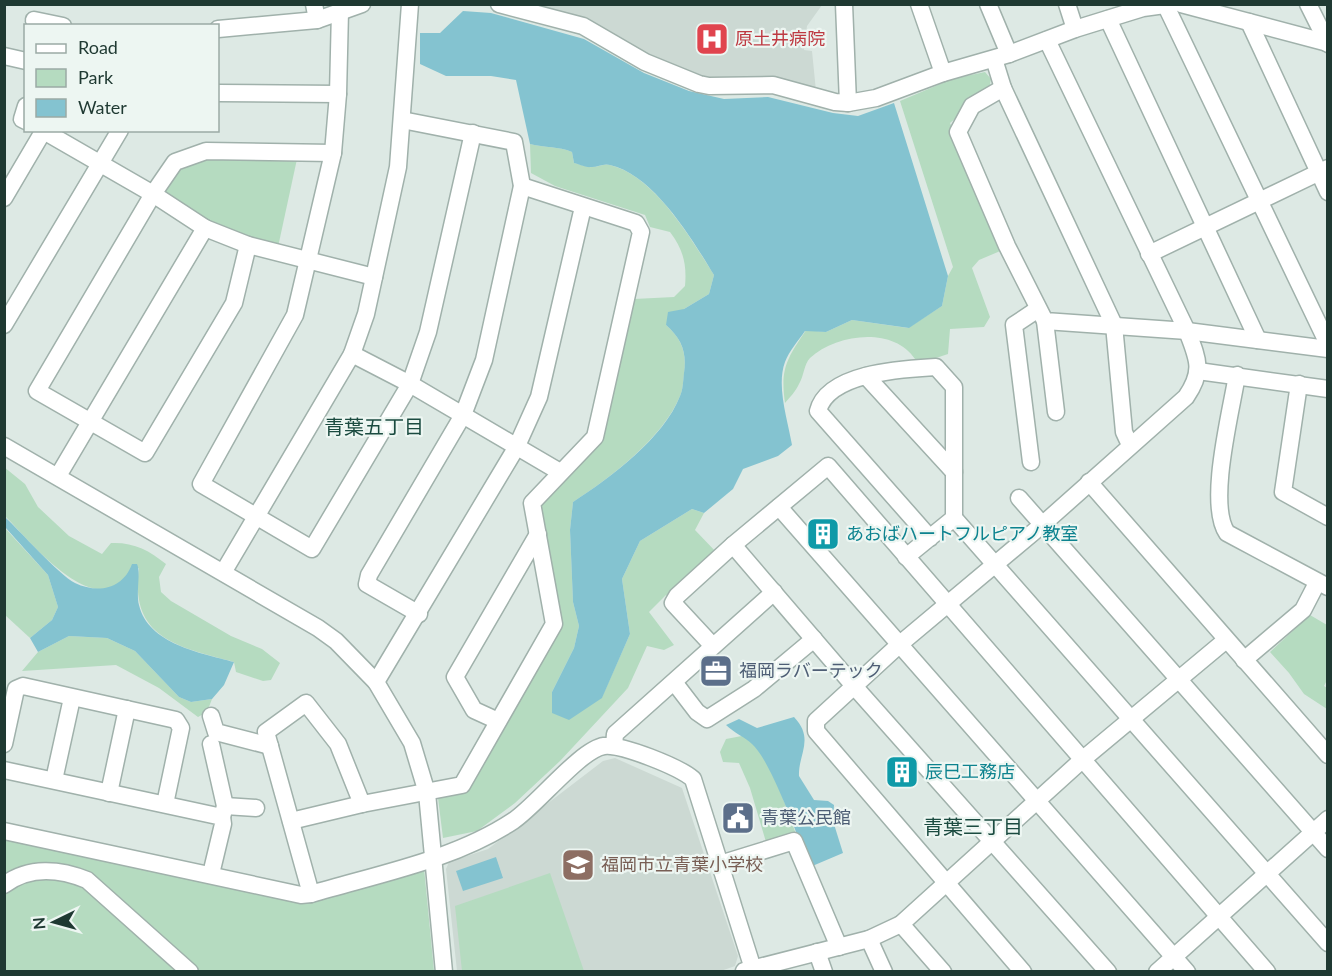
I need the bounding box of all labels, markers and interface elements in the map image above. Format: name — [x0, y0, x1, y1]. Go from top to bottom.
hospital icon: 原土井病院 — [694, 21, 730, 57]
legend — [24, 24, 219, 132]
place label: 原土井病院 — [735, 27, 825, 49]
text: Road — [78, 36, 118, 58]
text: Park — [78, 66, 114, 88]
text: Water — [78, 96, 127, 118]
district label: 青葉五丁目 — [324, 414, 424, 438]
building icon: あおばハートフルピアノ教室 — [805, 516, 841, 552]
place label: あおばハートフルピアノ教室 — [846, 522, 1078, 544]
office icon: 福岡ラバーテック — [698, 653, 734, 689]
place label: 福岡ラバーテック — [739, 659, 883, 681]
building icon: 辰巳工務店 — [884, 754, 920, 790]
place label: 辰巳工務店 — [925, 760, 1015, 782]
public building icon: 青葉公民館 — [720, 800, 756, 836]
place label: 青葉公民館 — [761, 806, 851, 828]
district label: 青葉三丁目 — [923, 814, 1023, 838]
school or university icon: 福岡市立青葉小学校 — [560, 847, 596, 883]
place label: 福岡市立青葉小学校 — [601, 853, 763, 875]
north arrow — [24, 892, 84, 952]
text: N — [29, 916, 49, 930]

